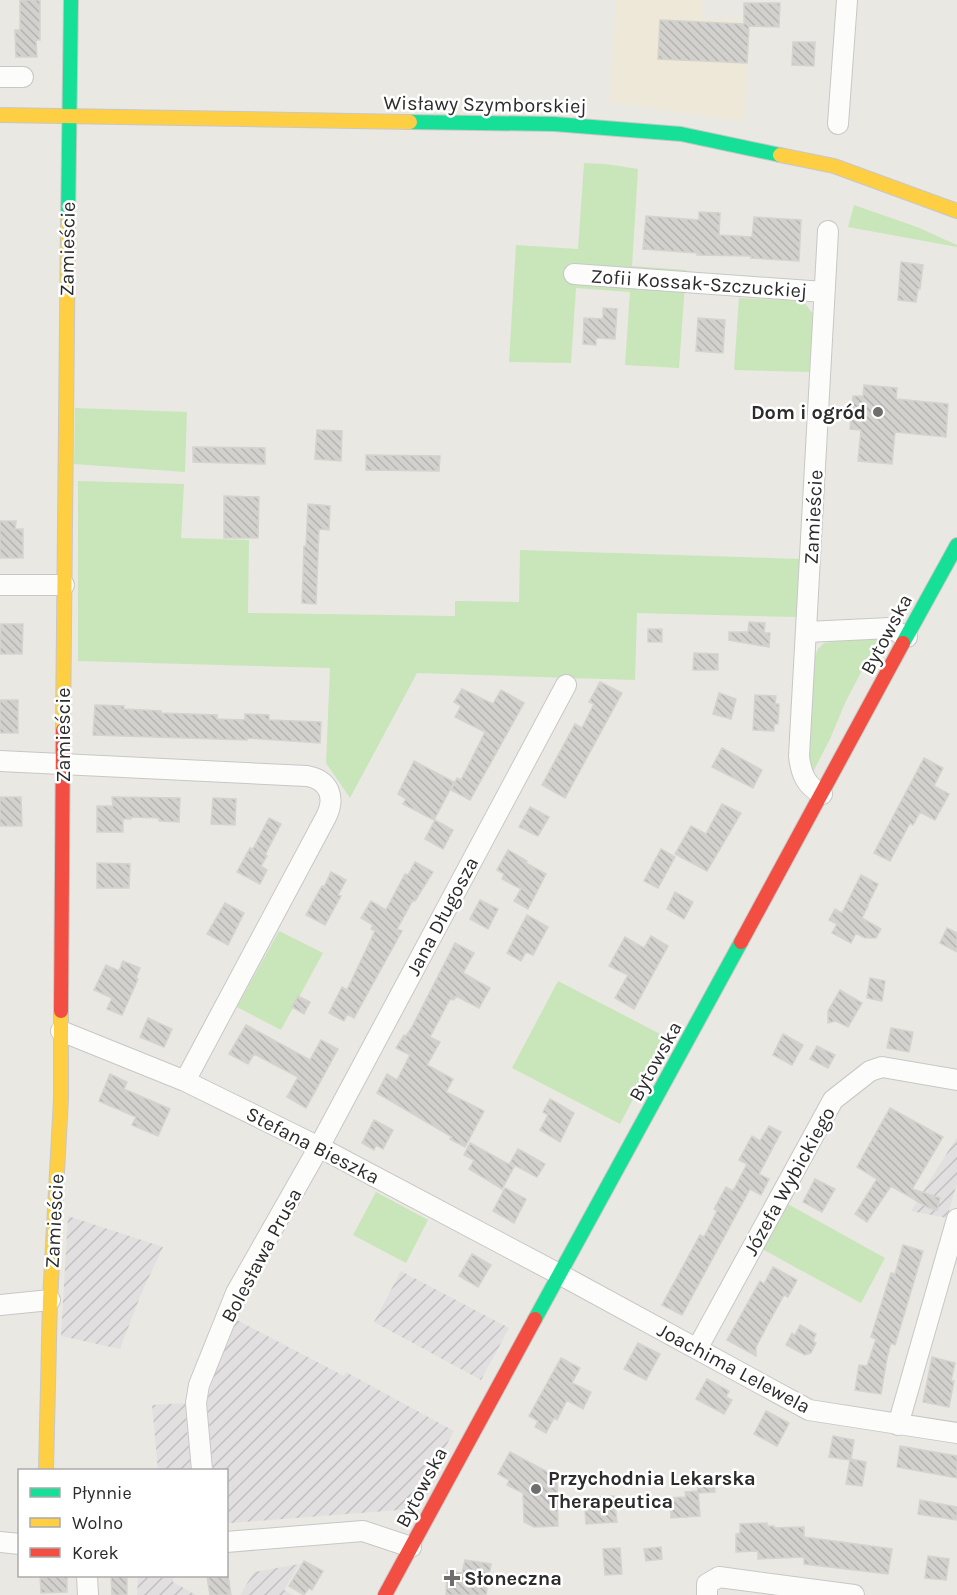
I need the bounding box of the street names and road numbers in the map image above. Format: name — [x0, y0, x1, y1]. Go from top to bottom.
street label: Wisławy Szymborskiej — [383, 91, 587, 118]
street label: Zamieście — [55, 201, 80, 297]
street label: Zofii Kossak-Szczuckiej — [590, 264, 808, 303]
street label: Zamieście — [800, 469, 827, 565]
street label: Bytowska — [856, 590, 917, 678]
street label: Zamieście — [52, 688, 75, 782]
street label: Jana Długosza — [402, 853, 483, 979]
street label: Bytowska — [624, 1017, 687, 1105]
street label: Stefana Bieszka — [242, 1102, 383, 1189]
street label: Józefa Wybickiego — [739, 1103, 840, 1260]
street label: Zamieście — [41, 1173, 68, 1269]
street label: Bolesława Prusa — [216, 1184, 306, 1326]
street label: Joachima Lelewela — [653, 1318, 814, 1418]
street label: Bytowska — [391, 1443, 452, 1531]

